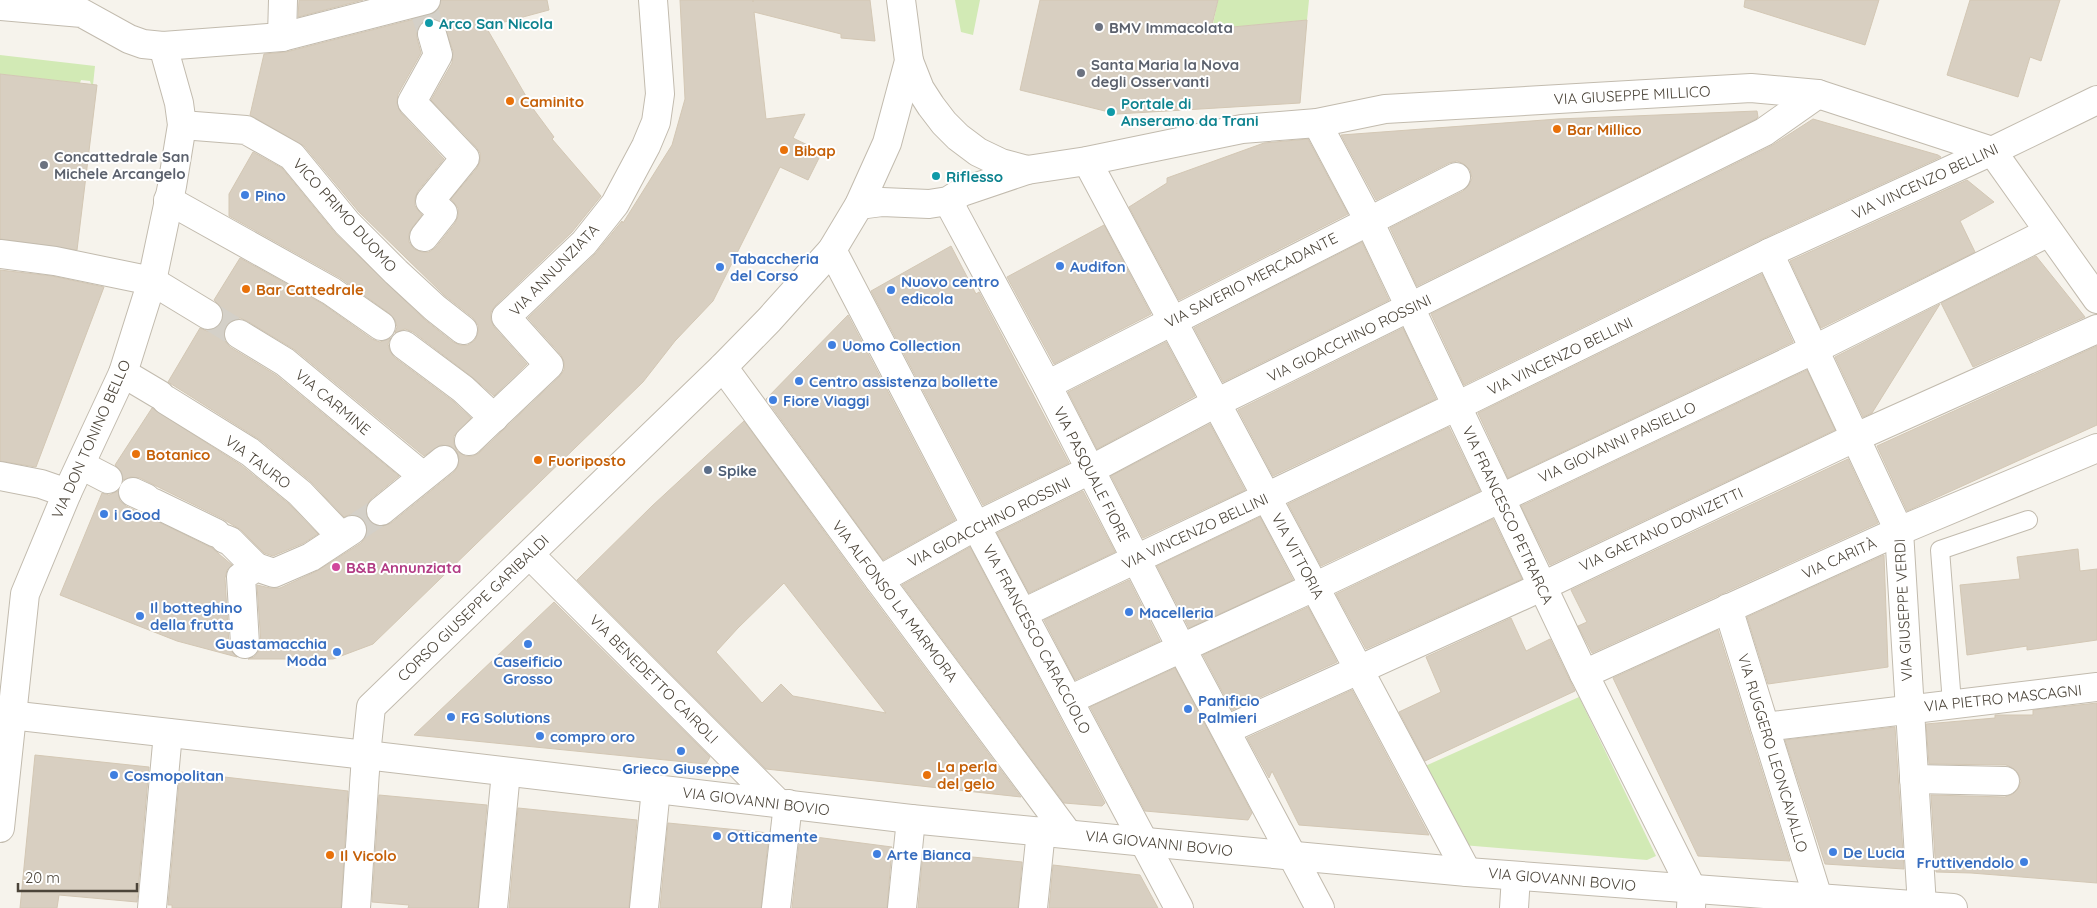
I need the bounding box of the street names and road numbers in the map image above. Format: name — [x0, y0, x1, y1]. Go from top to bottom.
street label: VIA GIUSEPPE MILLICO — [1553, 81, 1711, 109]
street label: VIA VINCENZO BELLINI — [1849, 139, 2001, 223]
street label: VICO PRIMO DUOMO — [289, 154, 401, 276]
street label: VIA ANNUNZIATA — [505, 220, 603, 320]
street label: VIA SAVERIO MERCADANTE — [1161, 228, 1341, 332]
street label: VIA GIOACCHINO ROSSINI — [1264, 290, 1434, 386]
street label: VIA VINCENZO BELLINI — [1484, 313, 1636, 399]
street label: VIA DON TONINO BELLO — [47, 357, 135, 521]
street label: VIA CARMINE — [291, 365, 375, 439]
street label: VIA GIOVANNI PAISIELLO — [1535, 397, 1699, 487]
street label: VIA PASQUALE FIORE — [1050, 403, 1134, 545]
street label: VIA FRANCESCO PETRARCA — [1458, 423, 1558, 607]
street label: VIA TAURO — [221, 431, 295, 493]
street label: VIA GIOACCHINO ROSSINI — [904, 473, 1074, 571]
street label: VIA GAETANO DONIZETTI — [1576, 483, 1746, 575]
street label: VIA VINCENZO BELLINI — [1119, 489, 1271, 573]
street label: VIA VITTORIA — [1267, 510, 1329, 602]
street label: VIA ALFONSO LA MARMORA — [828, 516, 962, 686]
street label: CORSO GIUSEPPE GARIBALDI — [393, 531, 553, 685]
street label: VIA CARITÀ — [1799, 533, 1879, 583]
street label: VIA GIUSEPPE VERDI — [1890, 538, 1916, 682]
street label: VIA FRANCESCO CARACCIOLO — [979, 541, 1095, 737]
street label: VIA BENEDETTO CAIROLI — [585, 610, 723, 748]
street label: VIA RUGGERO LEONCAVALLO — [1734, 651, 1812, 855]
street label: VIA PIETRO MASCAGNI — [1923, 680, 2083, 716]
street label: VIA GIOVANNI BOVIO — [681, 783, 831, 819]
street label: VIA GIOVANNI BOVIO — [1084, 826, 1234, 860]
street label: VIA GIOVANNI BOVIO — [1487, 863, 1637, 895]

